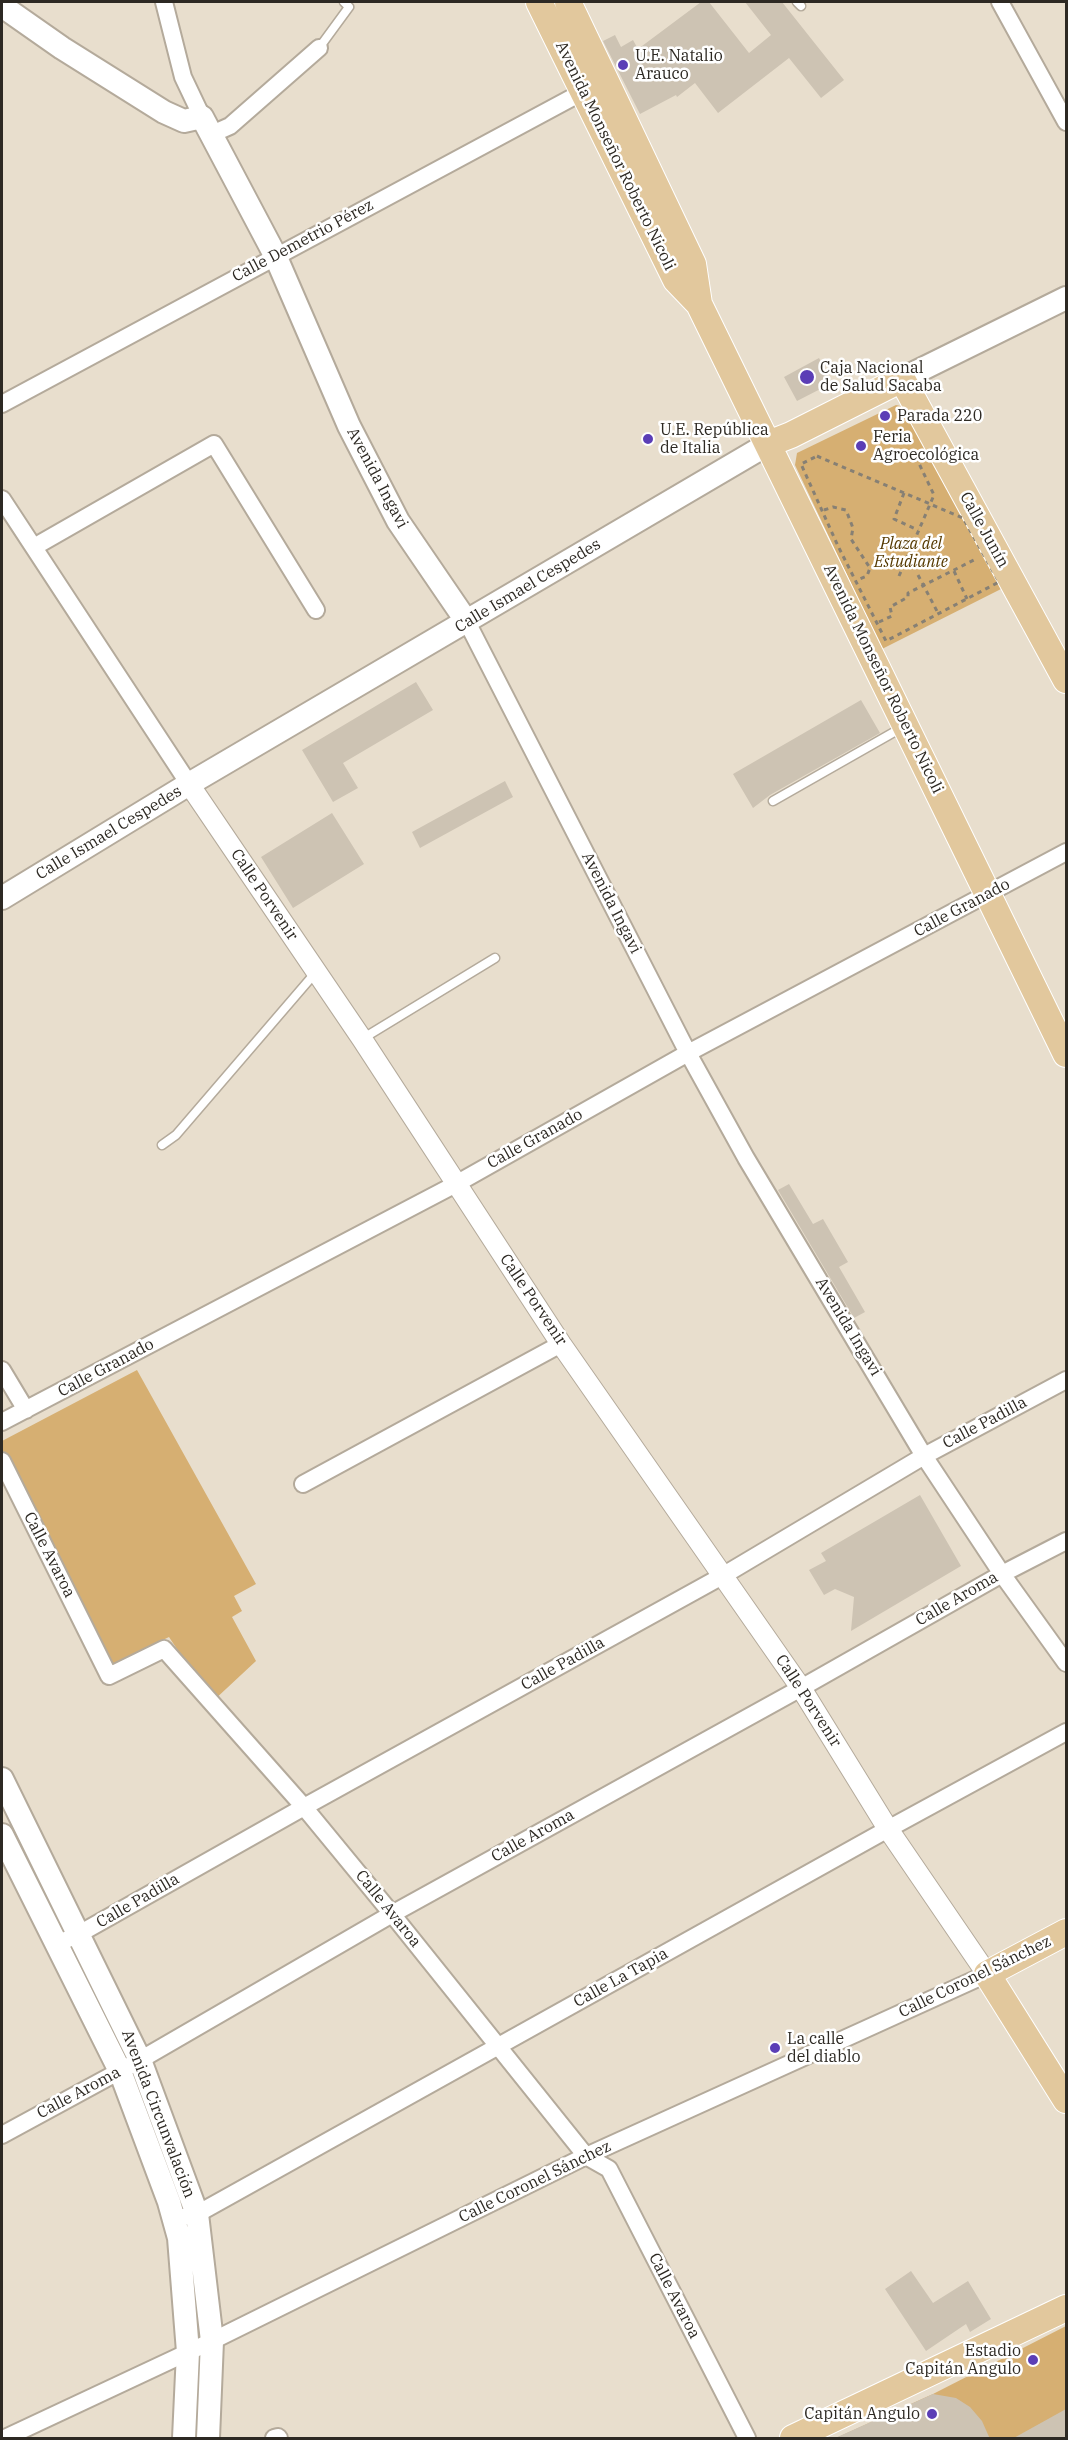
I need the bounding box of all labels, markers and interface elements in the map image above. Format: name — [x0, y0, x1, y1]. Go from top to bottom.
street label: Avenida Monseñor Roberto Nicoli — [551, 38, 679, 274]
place label: U.E. Natalio Arauco — [635, 46, 723, 84]
marker: U.E. Natalio Arauco — [616, 58, 630, 72]
street label: Calle Demetrio Pérez — [229, 196, 377, 286]
place label: Caja Nacional de Salud Sacaba — [820, 358, 942, 396]
marker: Caja Nacional de Salud Sacaba — [798, 368, 816, 386]
place label: Parada 220 — [897, 406, 982, 426]
marker: Parada 220 — [878, 409, 892, 423]
place label: U.E. República de Italia — [660, 420, 769, 458]
street label: Avenida Ingavi — [342, 424, 412, 532]
place label: Feria Agroecológica — [873, 427, 979, 465]
marker: U.E. República de Italia — [641, 432, 655, 446]
marker: Feria Agroecológica — [854, 439, 868, 453]
street label: Calle Junín — [955, 489, 1013, 571]
park label: Plaza del Estudiante — [874, 534, 948, 572]
street label: Calle Ismael Cespedes — [452, 535, 604, 637]
street label: Avenida Monseñor Roberto Nicoli — [819, 561, 947, 797]
street label: Calle Ismael Cespedes — [33, 782, 185, 884]
street label: Calle Porvenir — [226, 846, 302, 944]
street label: Avenida Ingavi — [577, 849, 645, 957]
street label: Calle Granado — [911, 875, 1013, 941]
street label: Calle Granado — [484, 1105, 586, 1173]
street label: Calle Porvenir — [495, 1251, 571, 1349]
street label: Avenida Ingavi — [811, 1274, 885, 1380]
street label: Calle Granado — [55, 1335, 157, 1401]
street label: Calle Padilla — [940, 1393, 1030, 1453]
street label: Calle Avaroa — [19, 1509, 79, 1601]
street label: Calle Aroma — [912, 1568, 1002, 1630]
street label: Calle Padilla — [518, 1633, 608, 1695]
street label: Calle Porvenir — [771, 1651, 845, 1751]
street label: Calle Aroma — [488, 1805, 578, 1867]
street label: Calle Avaroa — [351, 1867, 425, 1951]
street label: Calle Padilla — [93, 1870, 183, 1932]
street label: Calle Coronel Sánchez — [896, 1932, 1054, 2022]
street label: Calle La Tapia — [570, 1944, 672, 2012]
street label: Avenida Circunvalación — [117, 2027, 199, 2201]
place label: La calle del diablo — [787, 2029, 861, 2067]
marker: La calle del diablo — [768, 2041, 782, 2055]
street label: Calle Aroma — [34, 2063, 124, 2123]
street label: Calle Coronel Sánchez — [456, 2137, 614, 2227]
street label: Calle Avaroa — [644, 2250, 704, 2342]
place label: Estadio Capitán Angulo — [905, 2341, 1021, 2379]
marker: Estadio Capitán Angulo — [1026, 2353, 1040, 2367]
place label: Capitán Angulo — [804, 2404, 920, 2424]
marker: Capitán Angulo — [925, 2407, 939, 2421]

